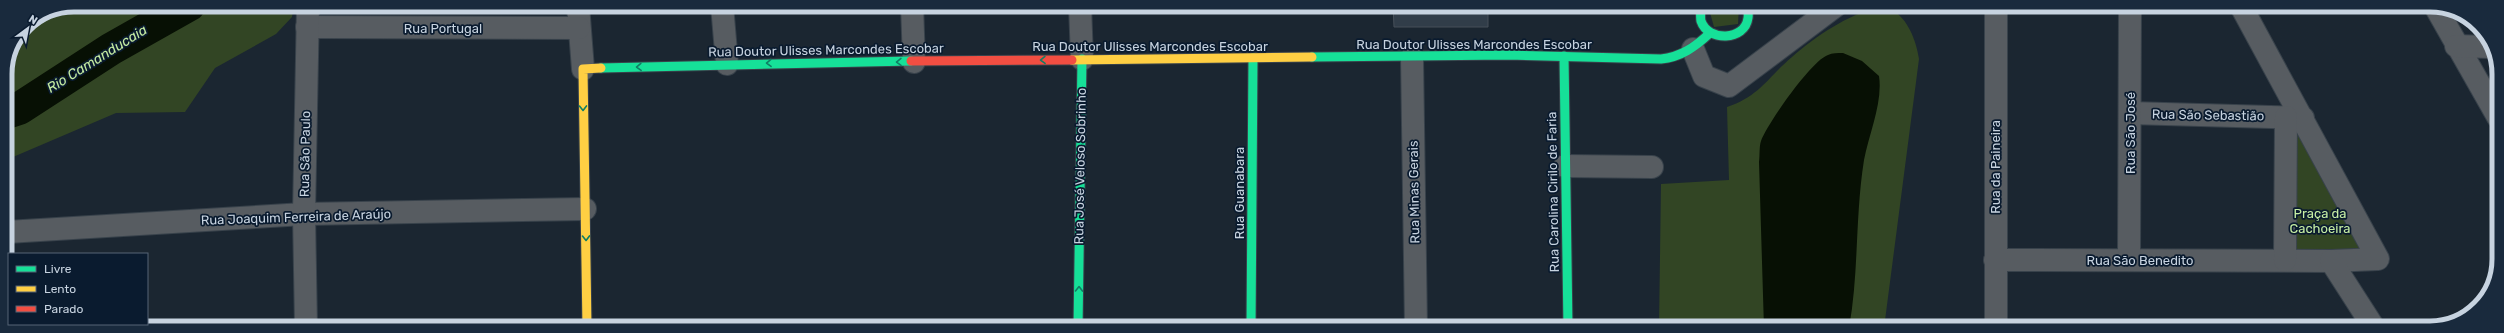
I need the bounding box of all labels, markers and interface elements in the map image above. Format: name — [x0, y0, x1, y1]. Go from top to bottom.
north arrow — [8, 8, 48, 48]
text: N — [26, 12, 40, 28]
water label: Rio Camanducaia — [44, 21, 150, 97]
street label: Rua Portugal — [404, 21, 482, 37]
street label: Rua Doutor Ulisses Marcondes Escobar — [1356, 37, 1592, 52]
street label: Rua Doutor Ulisses Marcondes Escobar — [1032, 39, 1268, 54]
street label: Rua Doutor Ulisses Marcondes Escobar — [708, 40, 944, 60]
one-way arrow — [1040, 56, 1046, 64]
one-way arrow — [896, 58, 902, 66]
one-way arrow — [766, 59, 772, 68]
one-way arrow — [636, 63, 642, 71]
street label: Rua José Veloso Sobrinho — [1071, 87, 1089, 245]
street label: Rua São José — [2123, 92, 2138, 174]
one-way arrow — [579, 105, 587, 111]
street label: Rua São Sebastião — [2152, 107, 2264, 123]
street label: Rua São Paulo — [297, 111, 313, 197]
street label: Rua Carolina Cirilo de Faria — [1544, 111, 1562, 273]
street label: Rua da Paineira — [1988, 120, 2003, 214]
street label: Rua Minas Gerais — [1406, 140, 1422, 244]
street label: Rua Guanabara — [1232, 147, 1247, 239]
street label: Rua Joaquim Ferreira de Araújo — [201, 206, 391, 228]
park label: Praça da Cachoeira — [2290, 206, 2350, 236]
one-way arrow — [582, 235, 590, 241]
legend — [8, 253, 148, 325]
street label: Rua São Benedito — [2086, 253, 2194, 268]
text: Livre — [44, 262, 72, 276]
text: Lento — [44, 282, 76, 296]
one-way arrow — [1075, 286, 1083, 292]
text: Parado — [44, 302, 83, 316]

